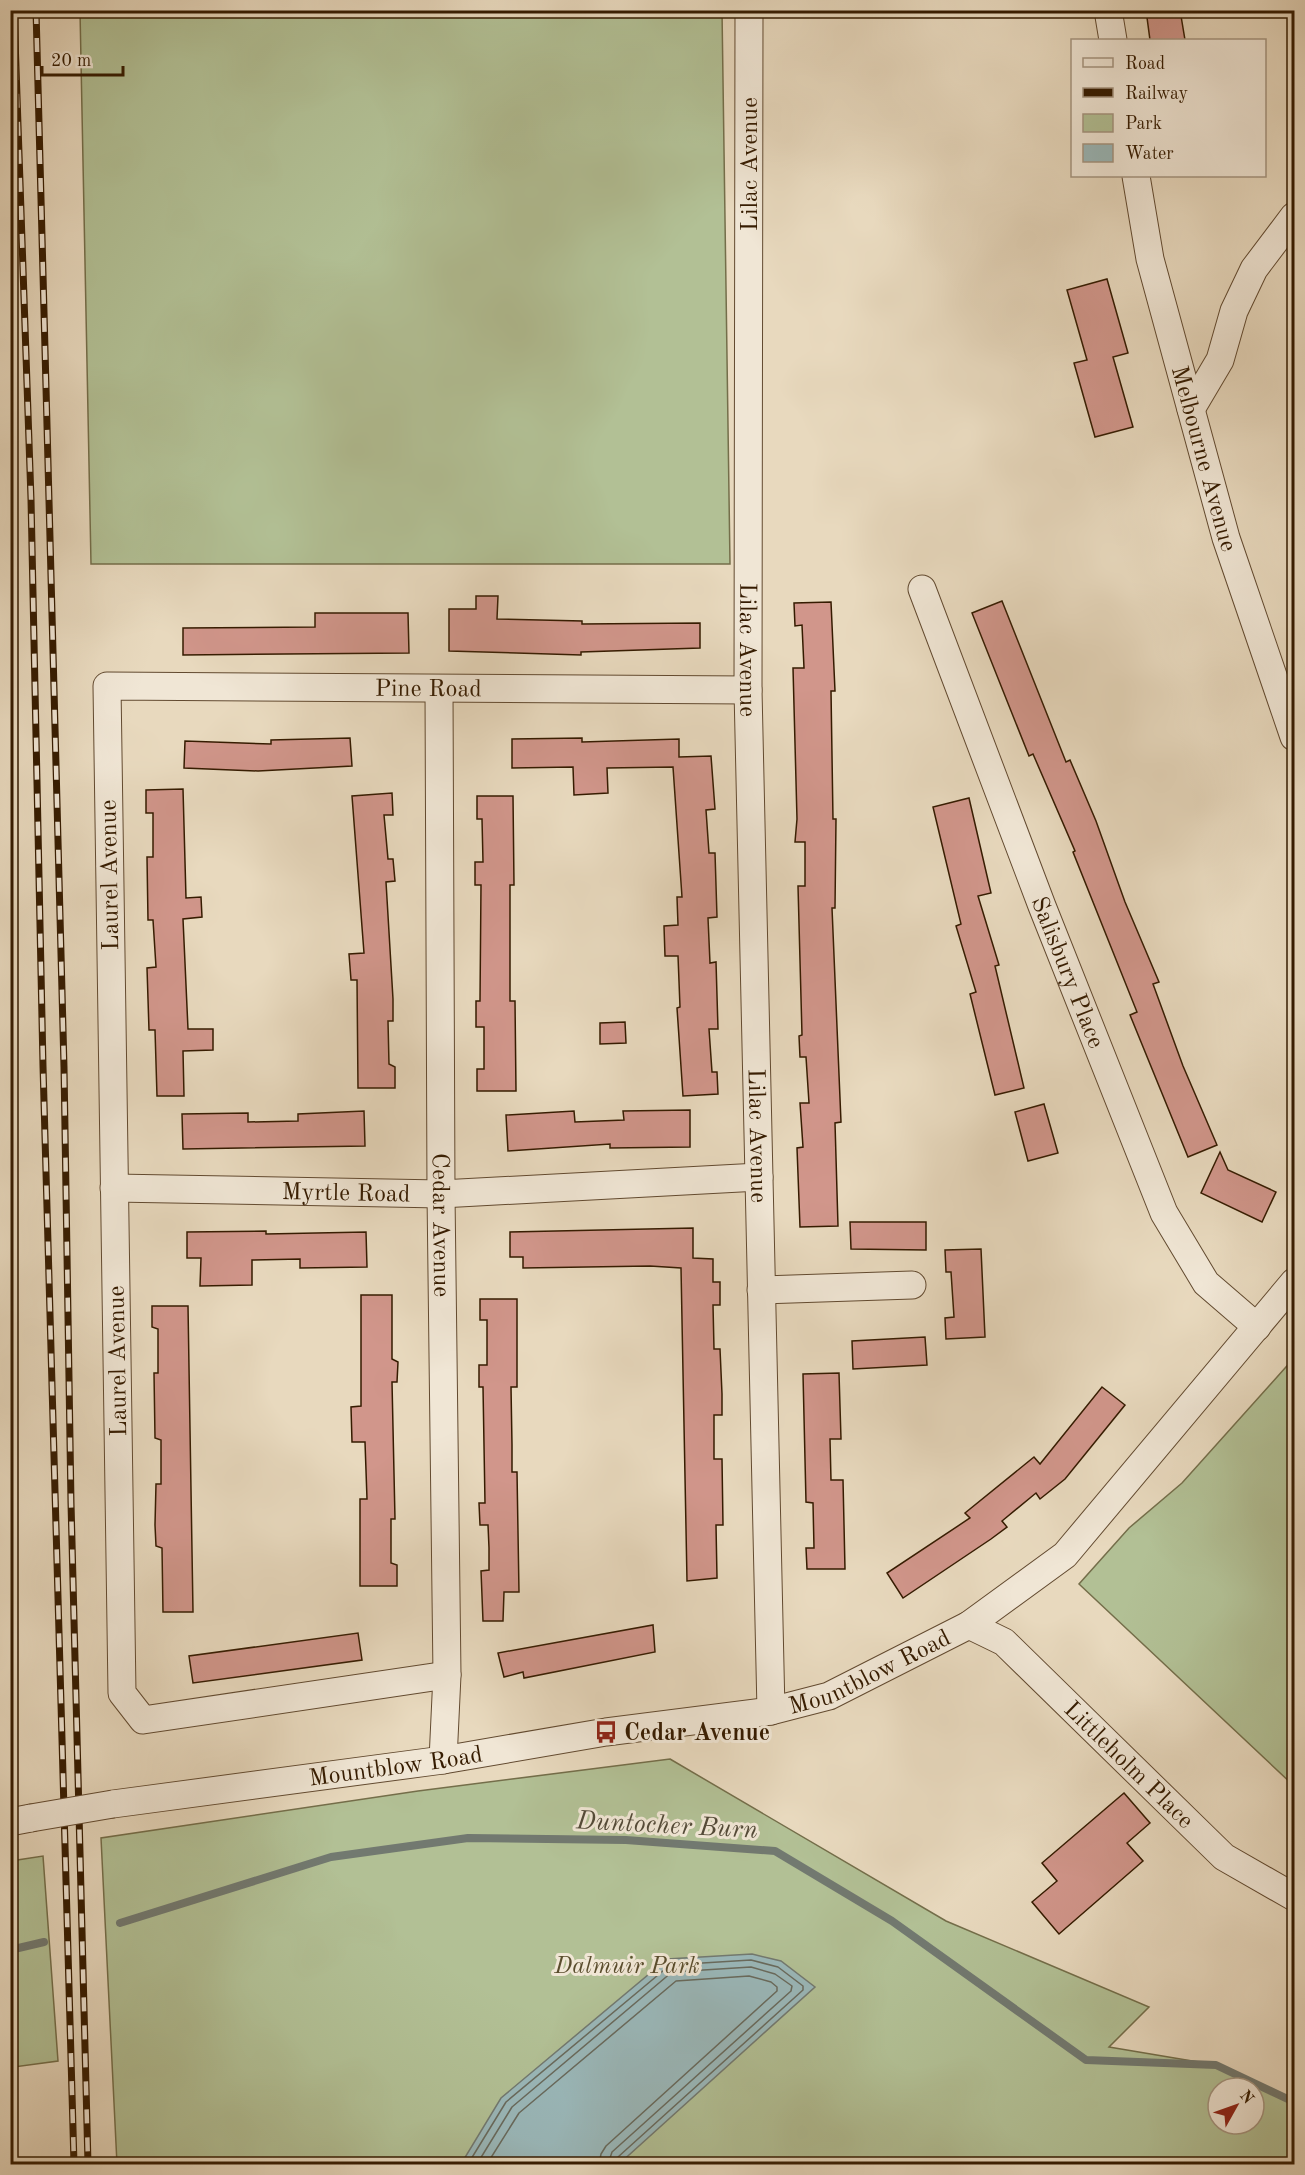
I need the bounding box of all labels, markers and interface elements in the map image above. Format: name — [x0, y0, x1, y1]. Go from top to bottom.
scale bar — [42, 39, 123, 77]
legend — [1071, 39, 1266, 177]
text: 20 m — [51, 52, 91, 70]
text: Road — [1125, 55, 1165, 73]
text: Railway — [1125, 85, 1188, 103]
street label: Lilac Avenue — [739, 97, 763, 231]
text: Park — [1125, 115, 1162, 133]
text: Water — [1125, 145, 1174, 163]
street label: Melbourne Avenue — [1166, 364, 1240, 555]
street label: Lilac Avenue — [734, 583, 759, 718]
street label: Pine Road — [375, 678, 482, 702]
street label: Laurel Avenue — [98, 799, 124, 951]
street label: Salisbury Place — [1026, 894, 1107, 1052]
street label: Lilac Avenue — [743, 1068, 770, 1203]
street label: Cedar Avenue — [427, 1153, 452, 1297]
street label: Myrtle Road — [281, 1181, 411, 1207]
street label: Laurel Avenue — [106, 1285, 132, 1437]
street label: Mountblow Road — [787, 1626, 955, 1720]
street label: Littleholm Place — [1059, 1698, 1197, 1834]
bus stop icon: Cedar Avenue — [593, 1719, 619, 1745]
place label: Cedar Avenue — [624, 1722, 770, 1746]
street label: Mountblow Road — [307, 1743, 485, 1792]
water label: Duntocher Burn — [574, 1808, 759, 1844]
park label: Dalmuir Park — [553, 1955, 700, 1979]
north arrow — [1206, 2076, 1266, 2136]
text: N — [1236, 2088, 1257, 2108]

